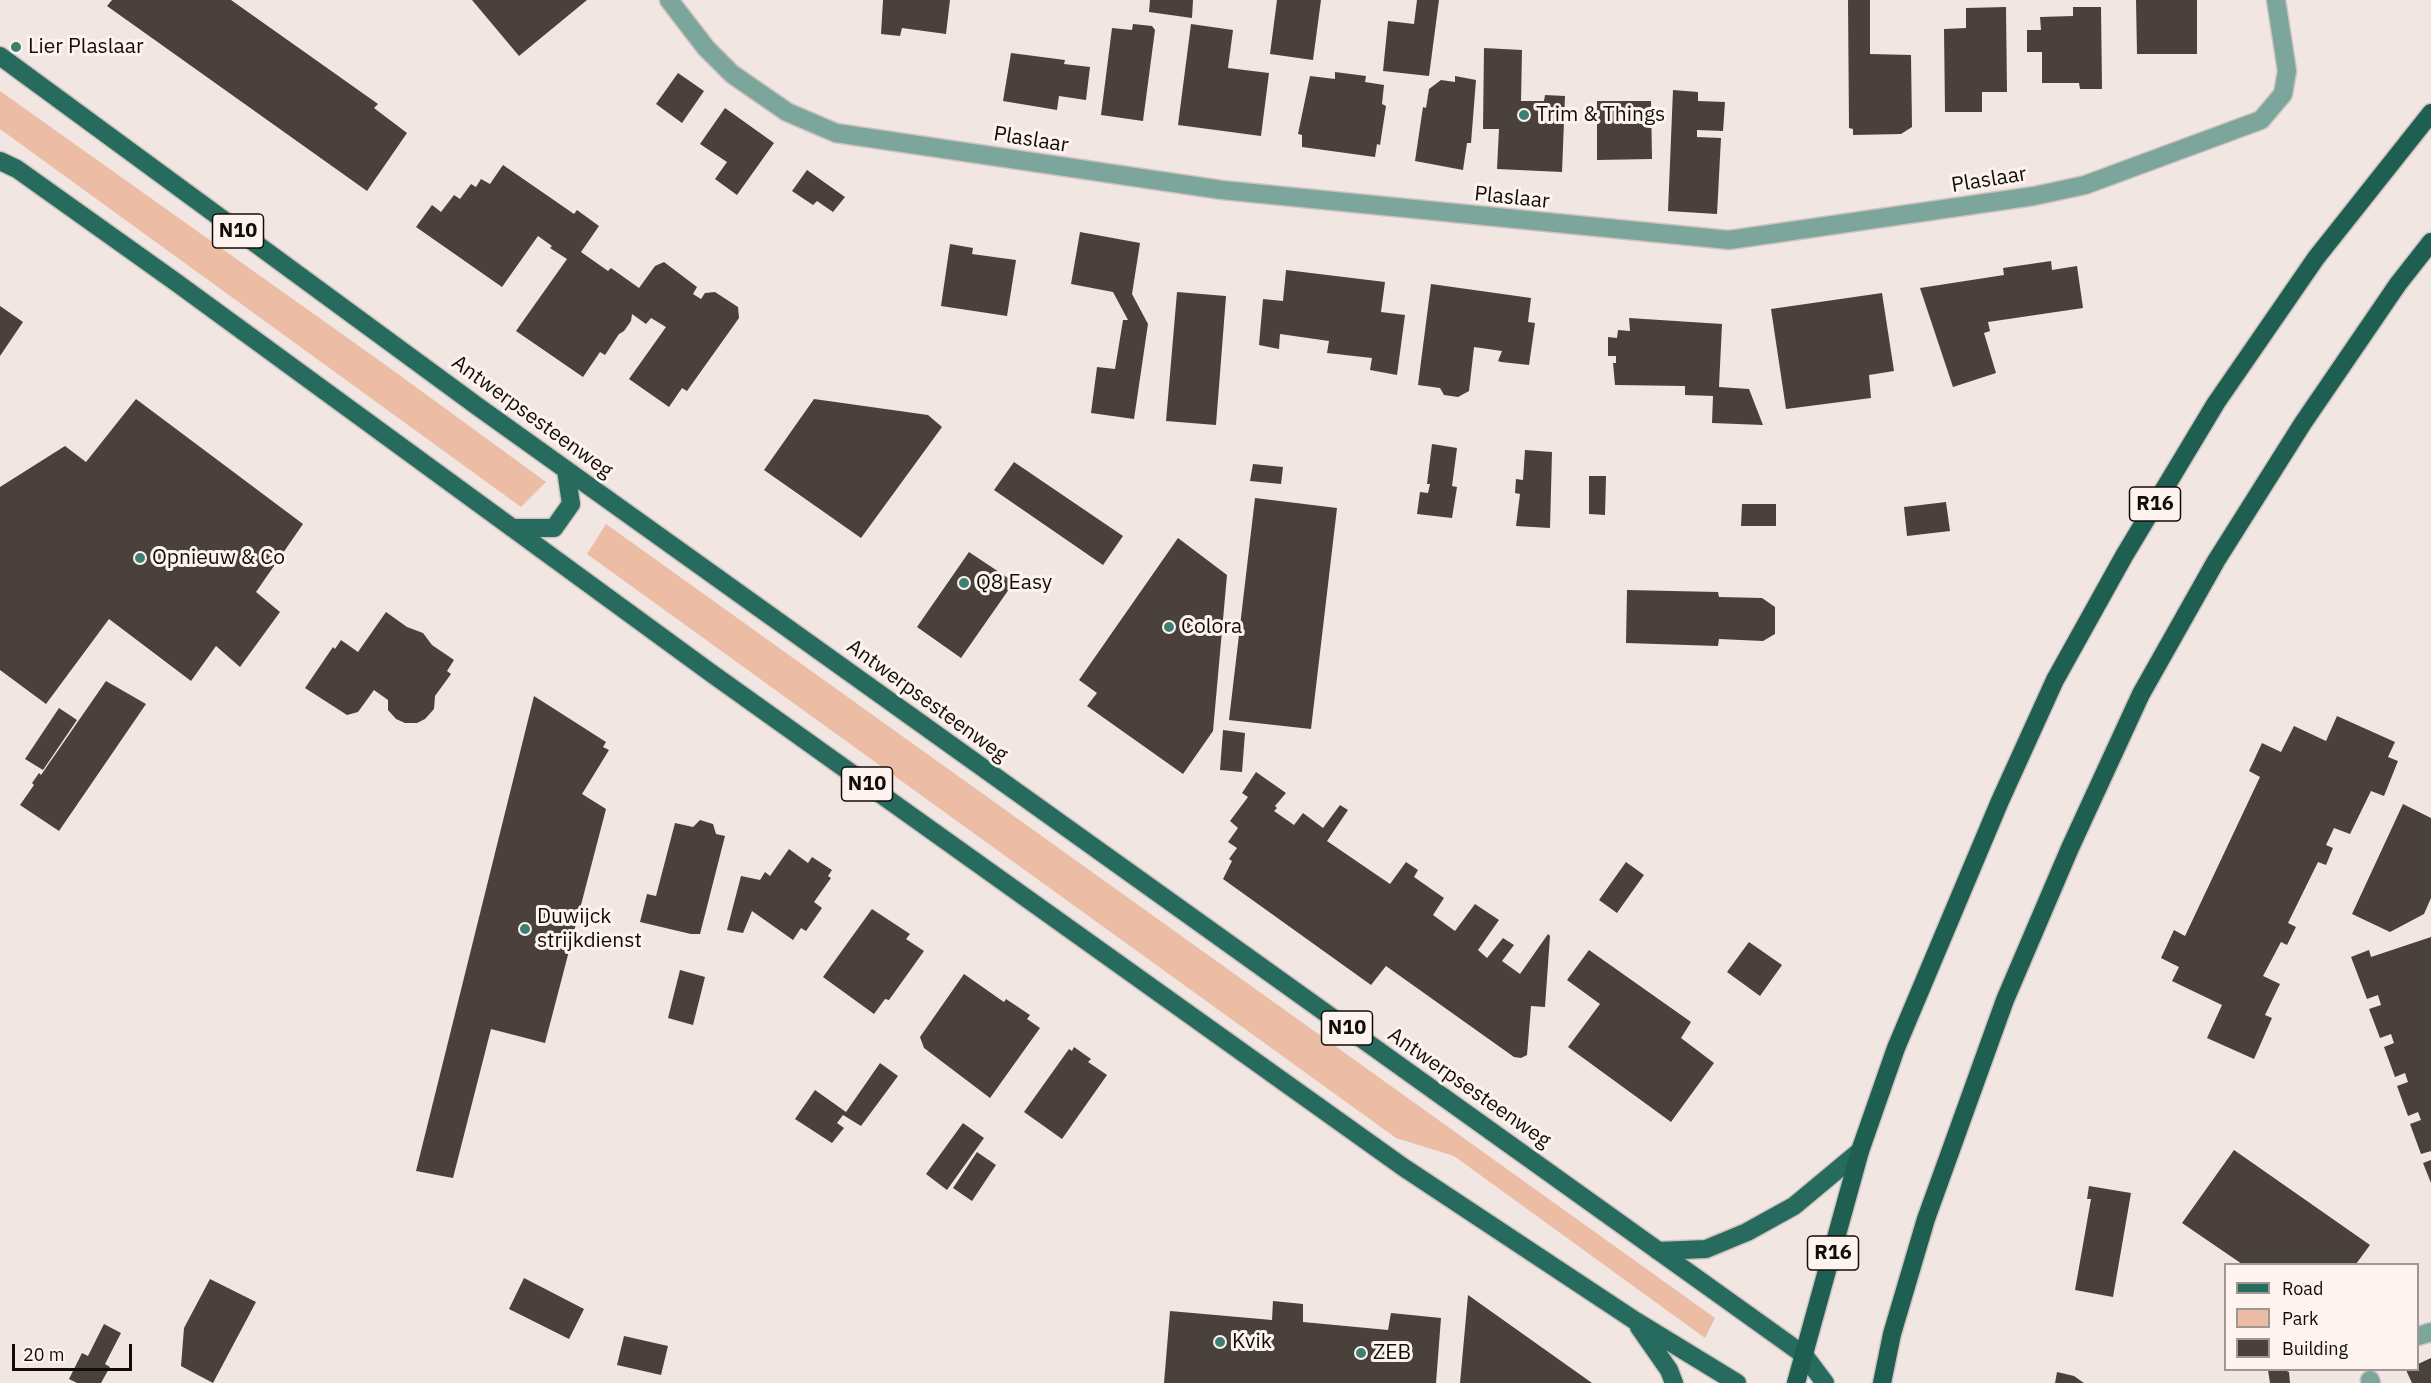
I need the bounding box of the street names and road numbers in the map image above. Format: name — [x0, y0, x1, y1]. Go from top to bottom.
street label: Plaslaar — [992, 122, 1070, 158]
street label: Plaslaar — [1950, 162, 2028, 198]
street label: Plaslaar — [1473, 182, 1551, 214]
road number: N10 — [212, 214, 264, 248]
street label: Antwerpsesteenweg — [447, 350, 617, 484]
road number: R16 — [2130, 487, 2180, 521]
street label: Antwerpsesteenweg — [842, 634, 1012, 768]
road number: N10 — [842, 767, 892, 801]
road number: N10 — [1322, 1011, 1372, 1045]
street label: Antwerpsesteenweg — [1383, 1022, 1555, 1154]
road number: R16 — [1808, 1236, 1858, 1270]

